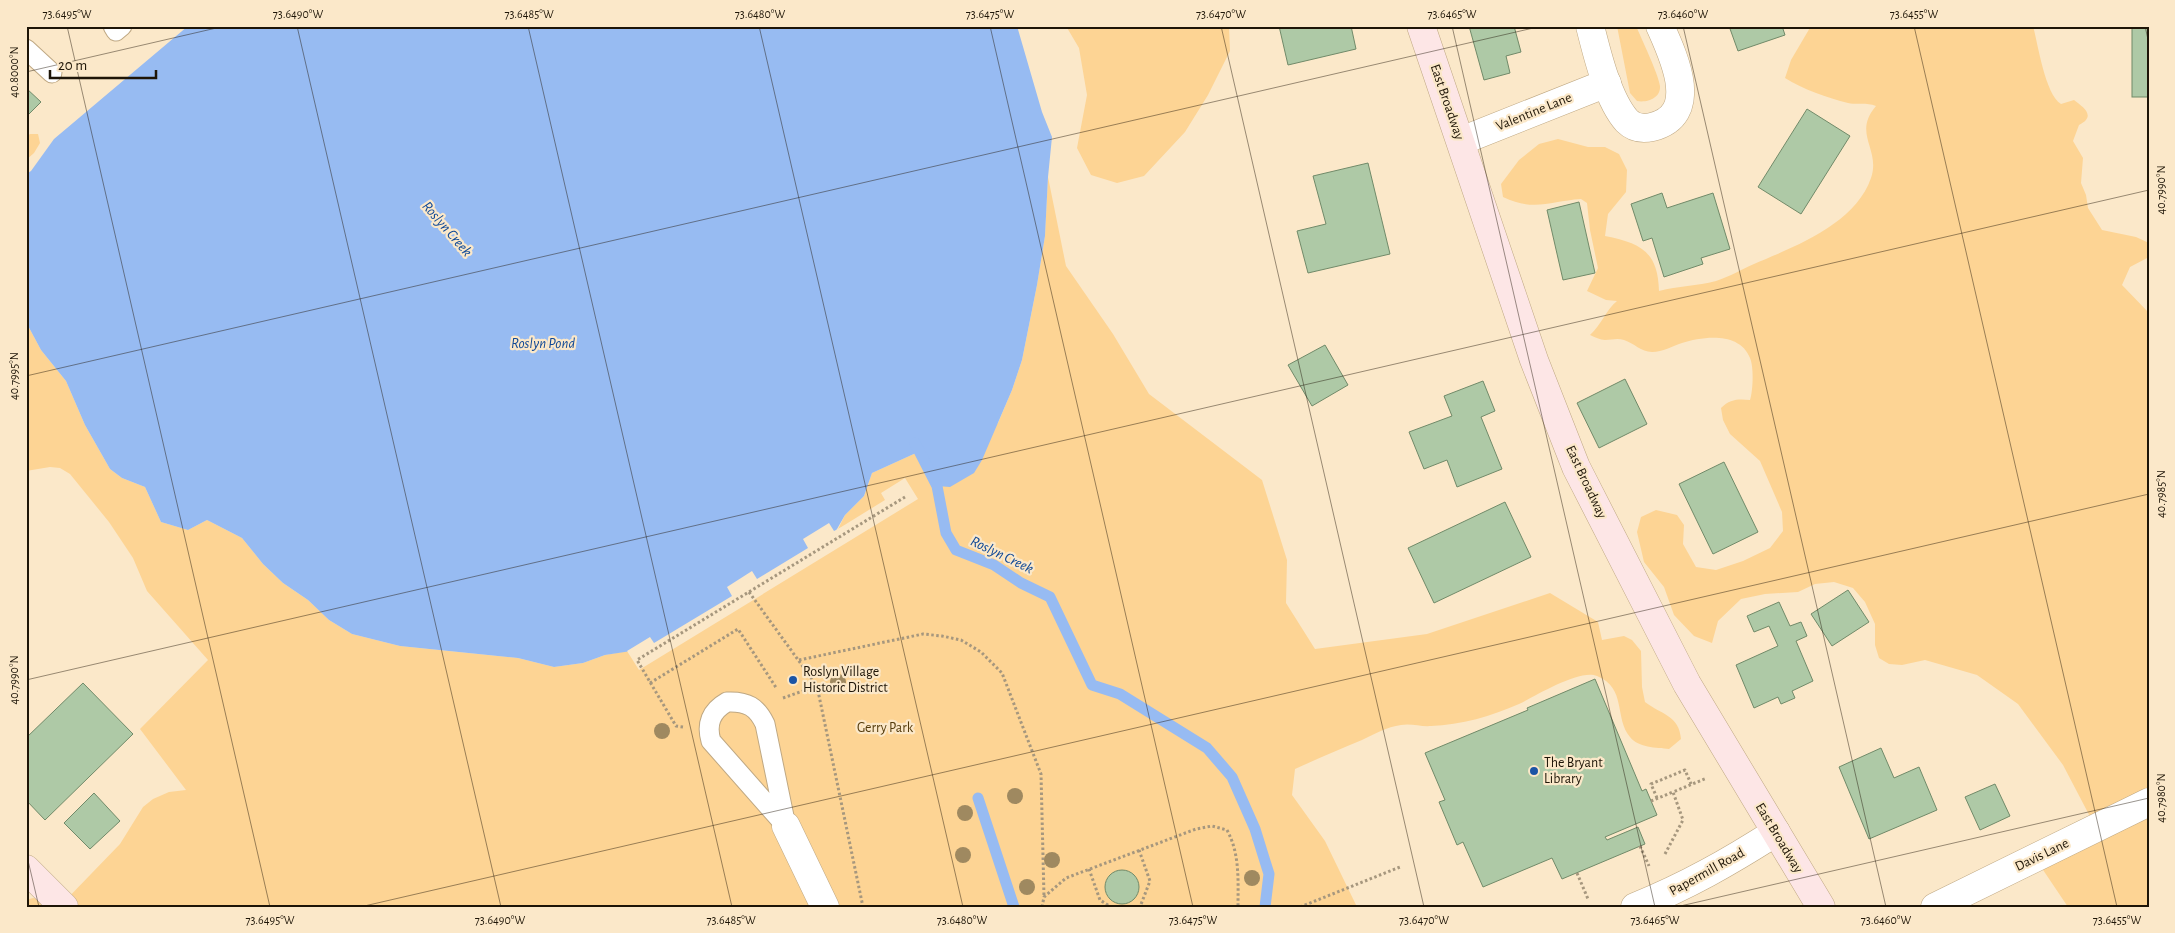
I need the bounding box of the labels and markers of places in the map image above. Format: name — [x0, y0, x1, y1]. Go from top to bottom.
place label: Roslyn Village Historic District — [803, 665, 888, 695]
marker: Roslyn Village Historic District — [787, 674, 799, 686]
place label: The Bryant Library — [1544, 756, 1603, 786]
marker: The Bryant Library — [1528, 765, 1540, 777]

